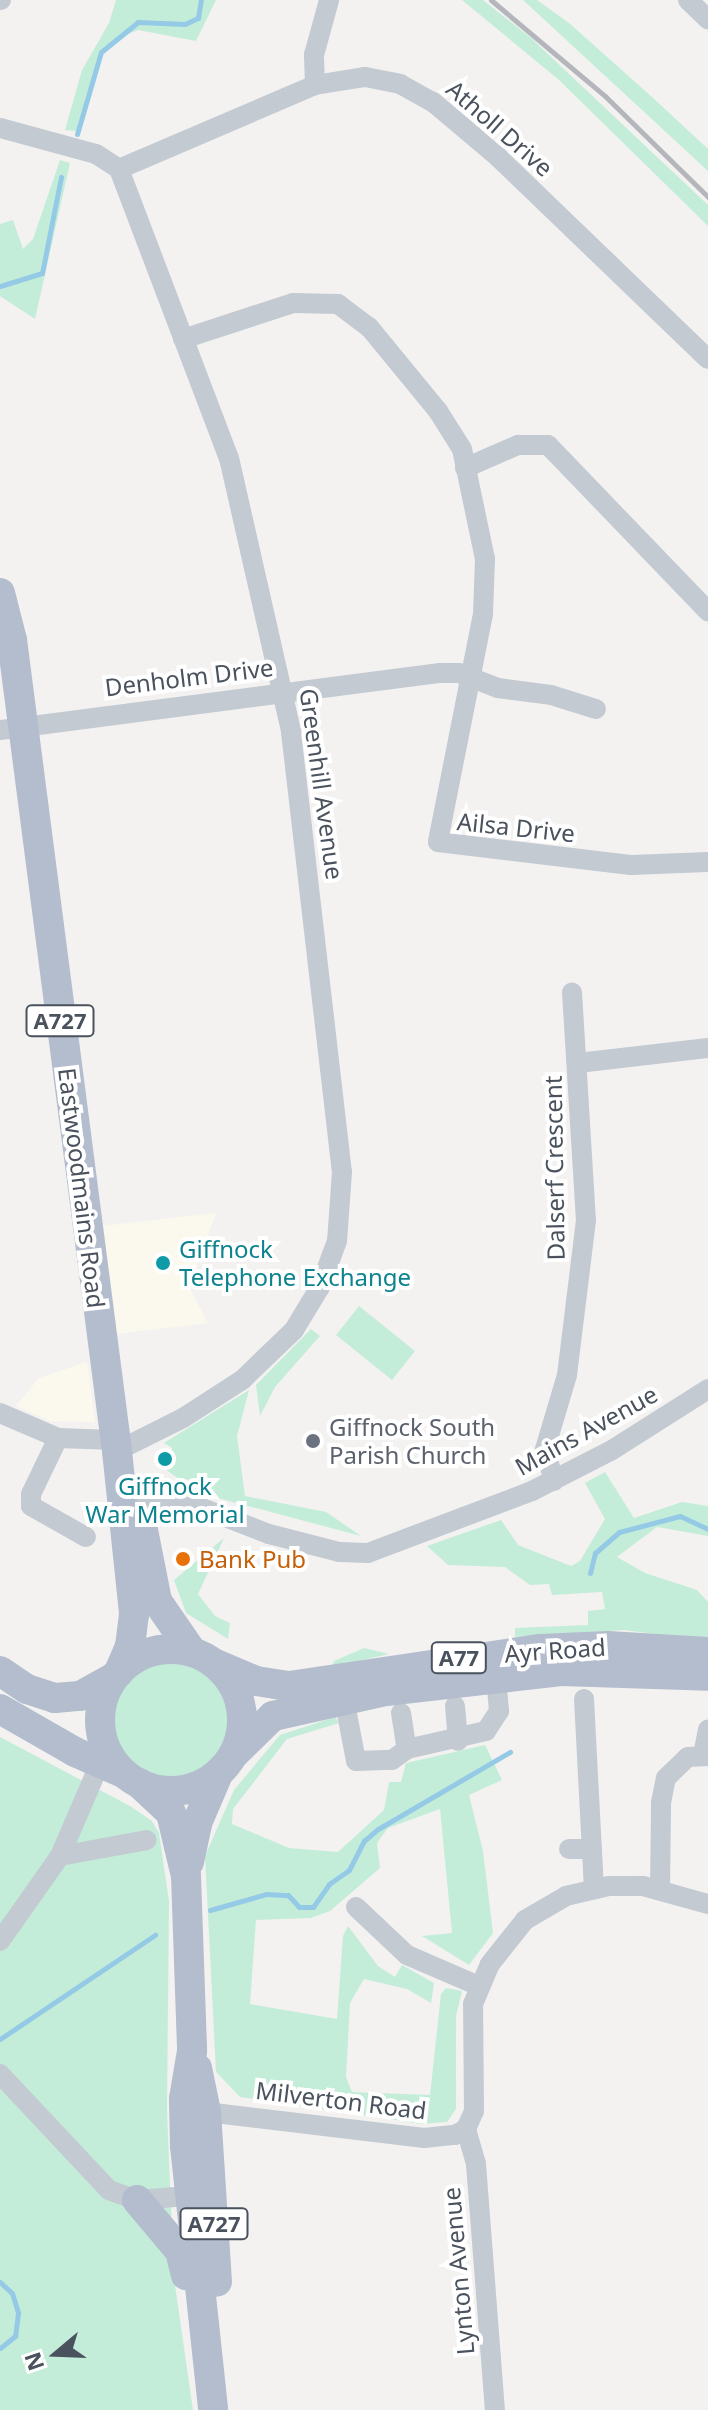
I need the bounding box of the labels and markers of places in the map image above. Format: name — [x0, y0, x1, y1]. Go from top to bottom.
place label: Giffnock Telephone Exchange — [179, 1235, 411, 1291]
marker: Giffnock Telephone Exchange — [154, 1254, 172, 1272]
place label: Giffnock South Parish Church — [329, 1413, 495, 1469]
marker: Giffnock South Parish Church — [304, 1432, 322, 1450]
marker: Giffnock War Memorial — [156, 1450, 174, 1468]
place label: Giffnock War Memorial — [85, 1472, 245, 1528]
place label: Bank Pub — [199, 1545, 306, 1573]
marker: Bank Pub — [174, 1550, 192, 1568]

